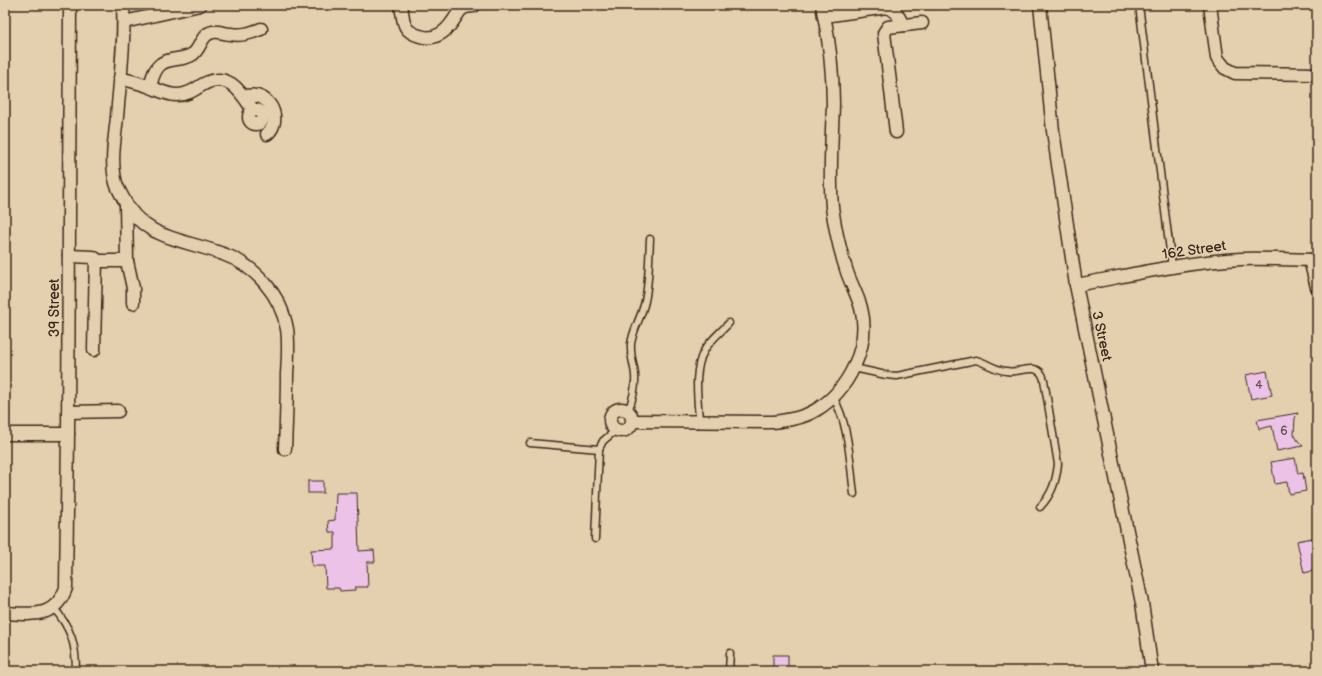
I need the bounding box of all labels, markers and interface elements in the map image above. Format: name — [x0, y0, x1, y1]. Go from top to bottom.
street label: 162 Street — [1161, 237, 1228, 263]
street label: 39 Street — [46, 278, 63, 337]
street label: 3 Street — [1088, 310, 1116, 363]
house number: 4 — [1255, 378, 1263, 393]
house number: 6 — [1280, 424, 1288, 439]

